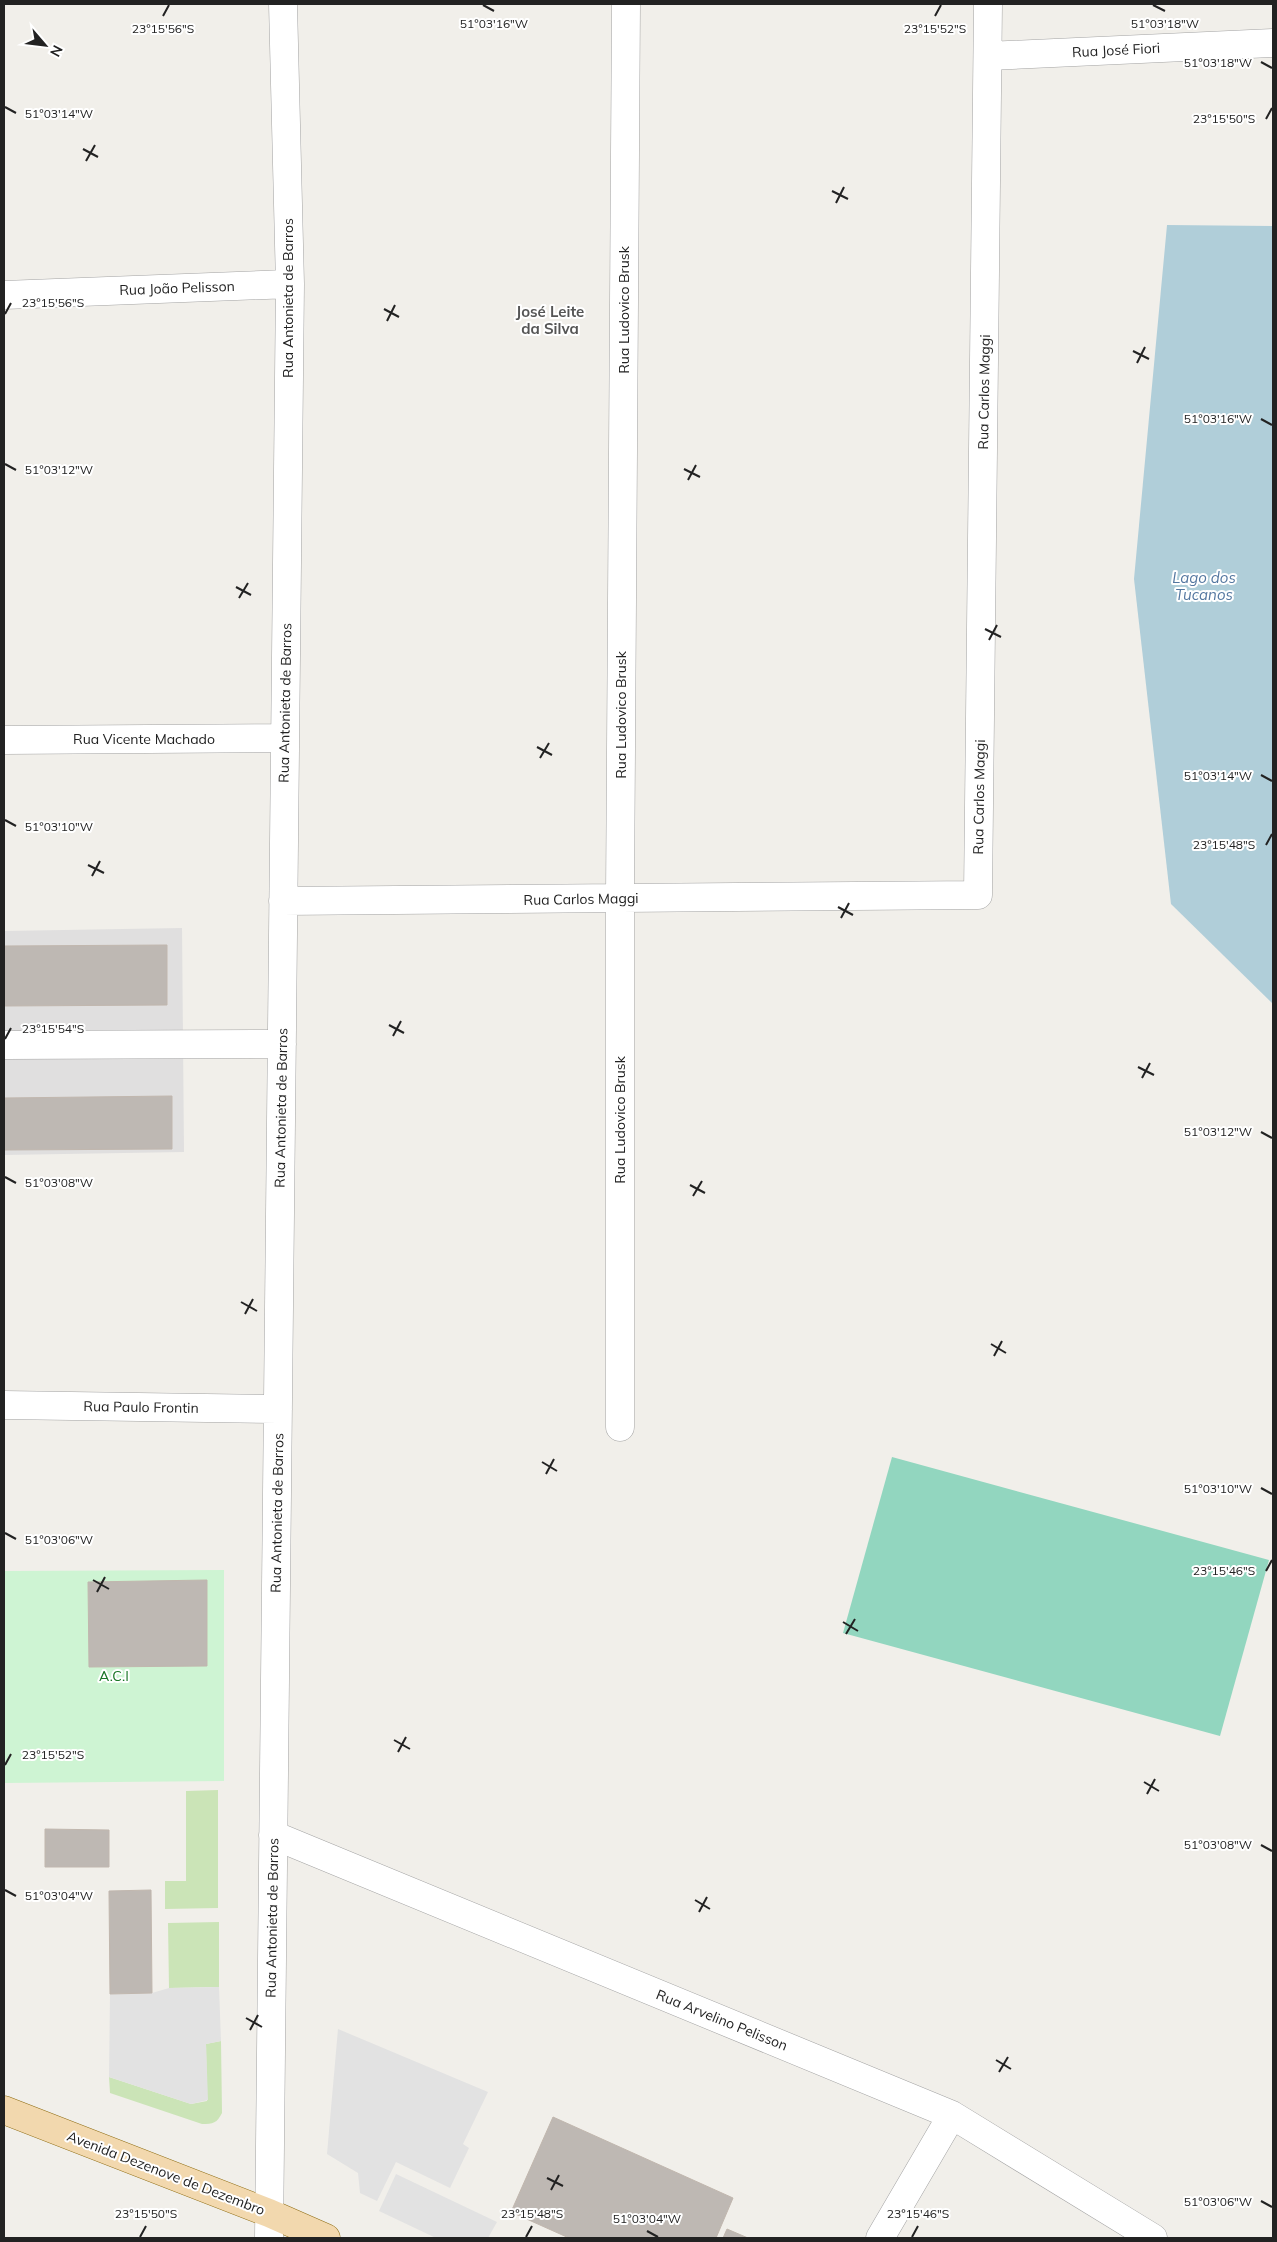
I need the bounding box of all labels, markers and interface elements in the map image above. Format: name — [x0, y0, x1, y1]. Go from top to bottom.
text: 51°03'16"W — [460, 16, 528, 31]
text: 51°03'18"W — [1131, 16, 1199, 31]
north arrow — [20, 20, 70, 70]
text: 23°15'56"S — [132, 21, 194, 36]
text: 23°15'52"S — [904, 21, 966, 36]
street label: Rua José Fiori — [1071, 39, 1161, 61]
text: N — [46, 42, 67, 60]
text: 51°03'18"W — [1184, 55, 1252, 70]
text: 51°03'14"W — [25, 106, 93, 121]
text: 23°15'50"S — [1193, 111, 1255, 126]
street label: Rua Antonieta de Barros — [279, 218, 297, 378]
street label: Rua Ludovico Brusk — [615, 245, 633, 374]
street label: Rua João Pelisson — [119, 277, 235, 299]
text: 23°15'56"S — [22, 295, 84, 310]
district label: José Leite da Silva — [516, 302, 584, 338]
street label: Rua Carlos Maggi — [974, 334, 994, 450]
text: 51°03'16"W — [1184, 411, 1252, 426]
text: 51°03'12"W — [25, 462, 93, 477]
water label: Lago dos Tucanos — [1172, 568, 1236, 604]
street label: Rua Antonieta de Barros — [275, 623, 295, 783]
street label: Rua Ludovico Brusk — [612, 650, 630, 779]
street label: Rua Vicente Machado — [73, 730, 215, 748]
street label: Rua Carlos Maggi — [969, 739, 989, 855]
text: 51°03'14"W — [1184, 768, 1252, 783]
text: 51°03'10"W — [25, 819, 93, 834]
text: 23°15'48"S — [1193, 837, 1255, 852]
street label: Rua Carlos Maggi — [523, 889, 639, 909]
text: 23°15'54"S — [22, 1021, 84, 1036]
street label: Rua Antonieta de Barros — [271, 1028, 291, 1188]
street label: Rua Ludovico Brusk — [611, 1055, 629, 1184]
text: 51°03'12"W — [1184, 1124, 1252, 1139]
text: 51°03'08"W — [25, 1175, 93, 1190]
street label: Rua Paulo Frontin — [83, 1397, 199, 1417]
street label: Rua Antonieta de Barros — [267, 1433, 287, 1593]
text: 51°03'10"W — [1184, 1481, 1252, 1496]
text: 51°03'06"W — [25, 1532, 93, 1547]
text: 23°15'46"S — [1193, 1563, 1255, 1578]
park label: A.C.I — [99, 1667, 129, 1685]
text: 23°15'52"S — [22, 1747, 84, 1762]
text: 51°03'08"W — [1184, 1837, 1252, 1852]
street label: Rua Antonieta de Barros — [262, 1838, 282, 1998]
text: 51°03'04"W — [25, 1888, 93, 1903]
street label: Rua Arvelino Pelisson — [654, 1985, 790, 2055]
street label: Avenida Dezenove de Dezembro — [65, 2127, 267, 2219]
text: 51°03'06"W — [1184, 2194, 1252, 2209]
text: 23°15'50"S — [115, 2206, 177, 2221]
text: 23°15'48"S — [501, 2206, 563, 2221]
text: 23°15'46"S — [887, 2206, 949, 2221]
text: 51°03'04"W — [613, 2211, 681, 2226]

